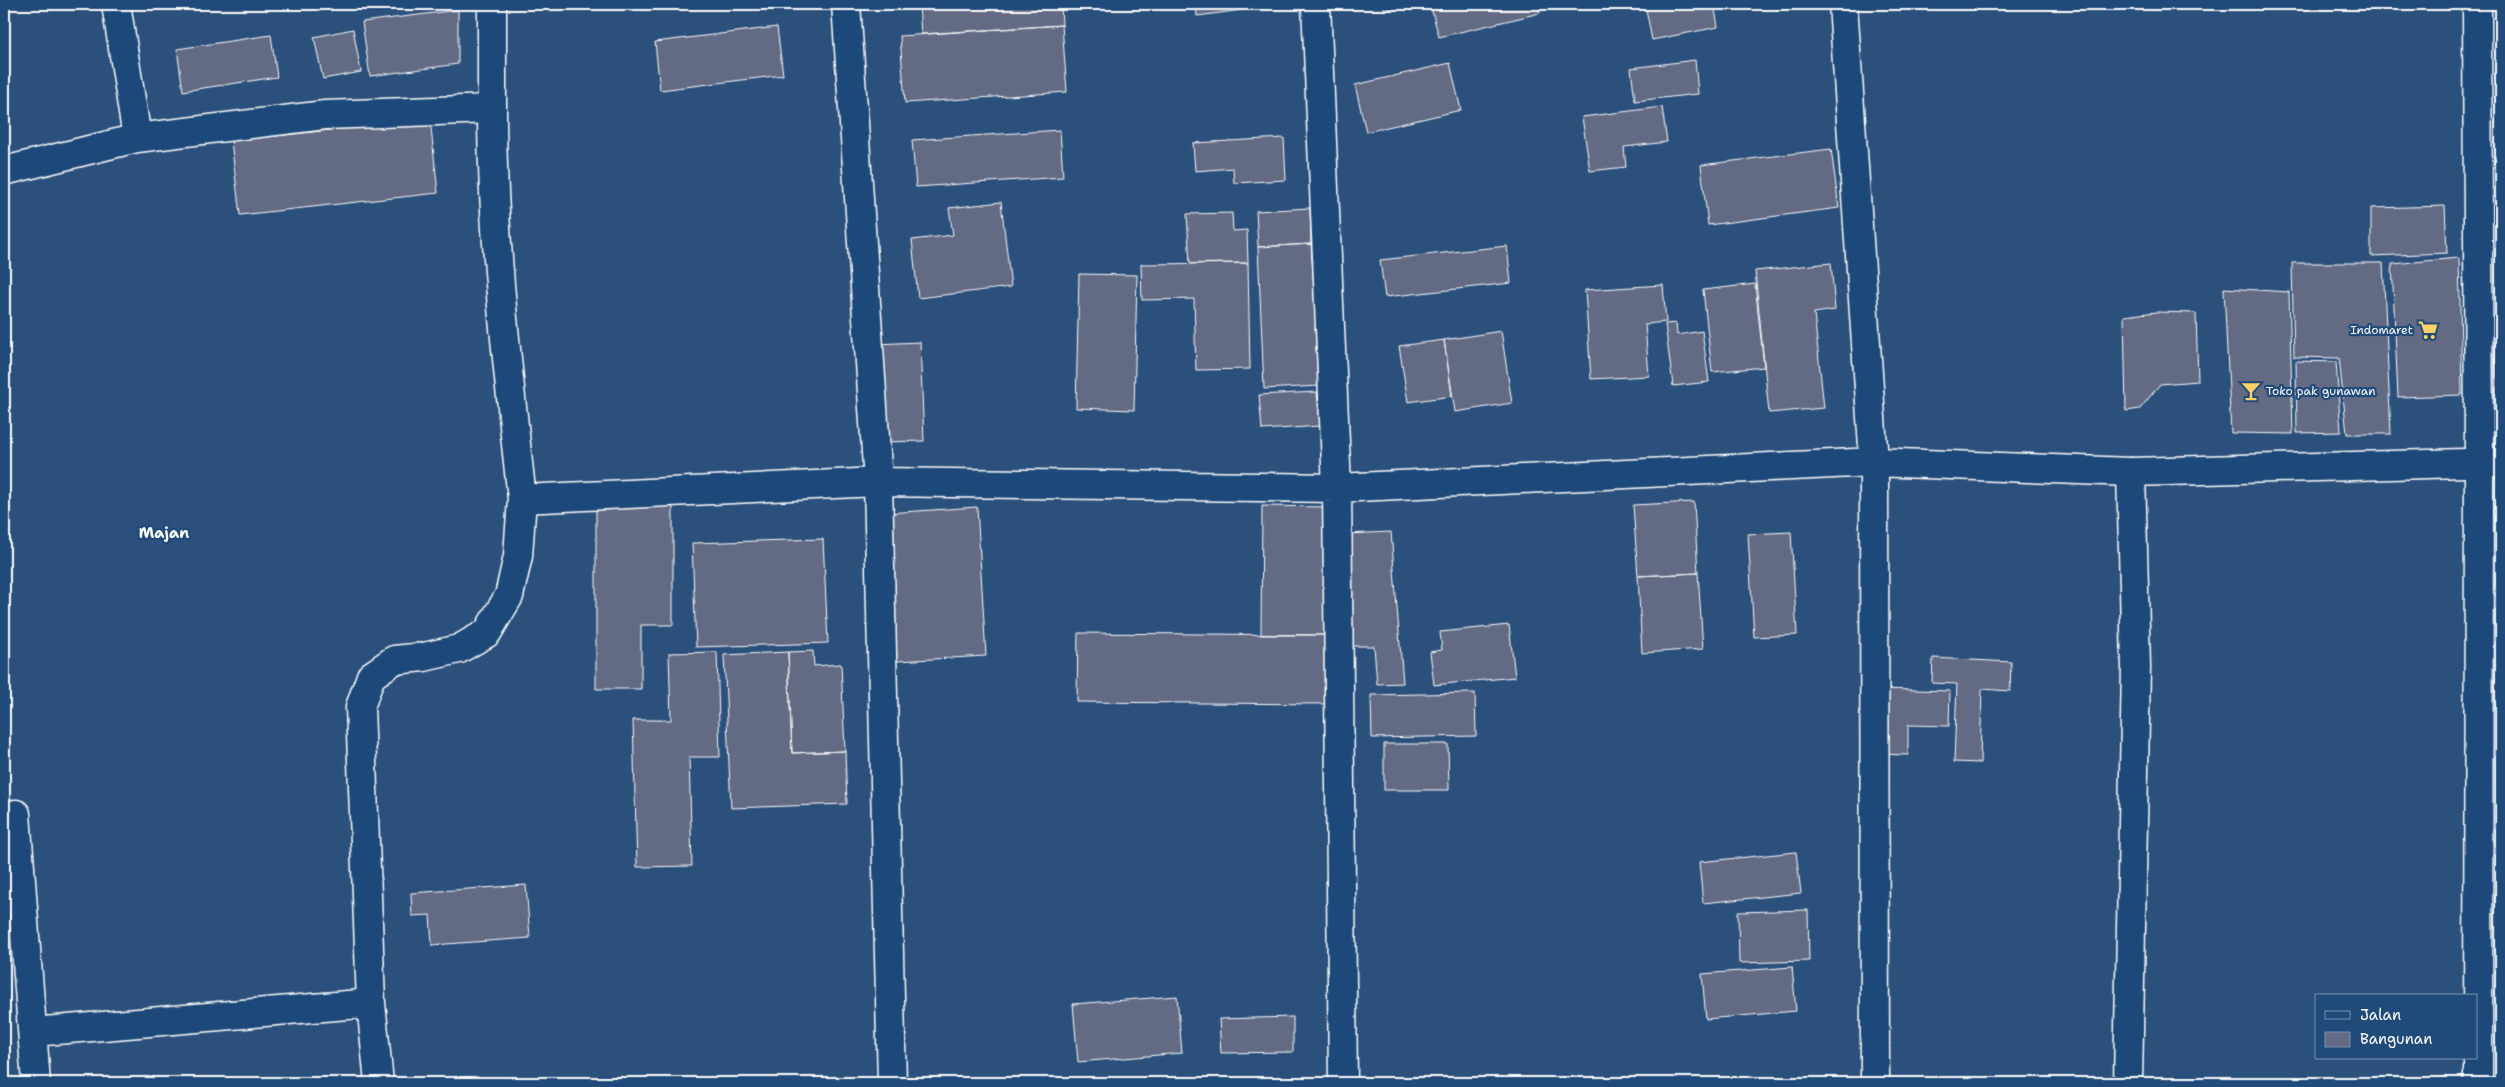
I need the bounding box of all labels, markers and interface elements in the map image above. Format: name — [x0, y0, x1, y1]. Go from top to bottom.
supermarket icon: Indomaret — [2417, 319, 2439, 341]
place label: Indomaret — [2350, 322, 2413, 338]
bar icon: Toko pak gunawan — [2240, 380, 2262, 402]
place label: Toko pak gunawan — [2266, 383, 2376, 399]
district label: Majan — [139, 523, 189, 543]
legend — [2315, 994, 2478, 1060]
text: Jalan — [2360, 1005, 2401, 1025]
text: Bangunan — [2360, 1029, 2432, 1049]

